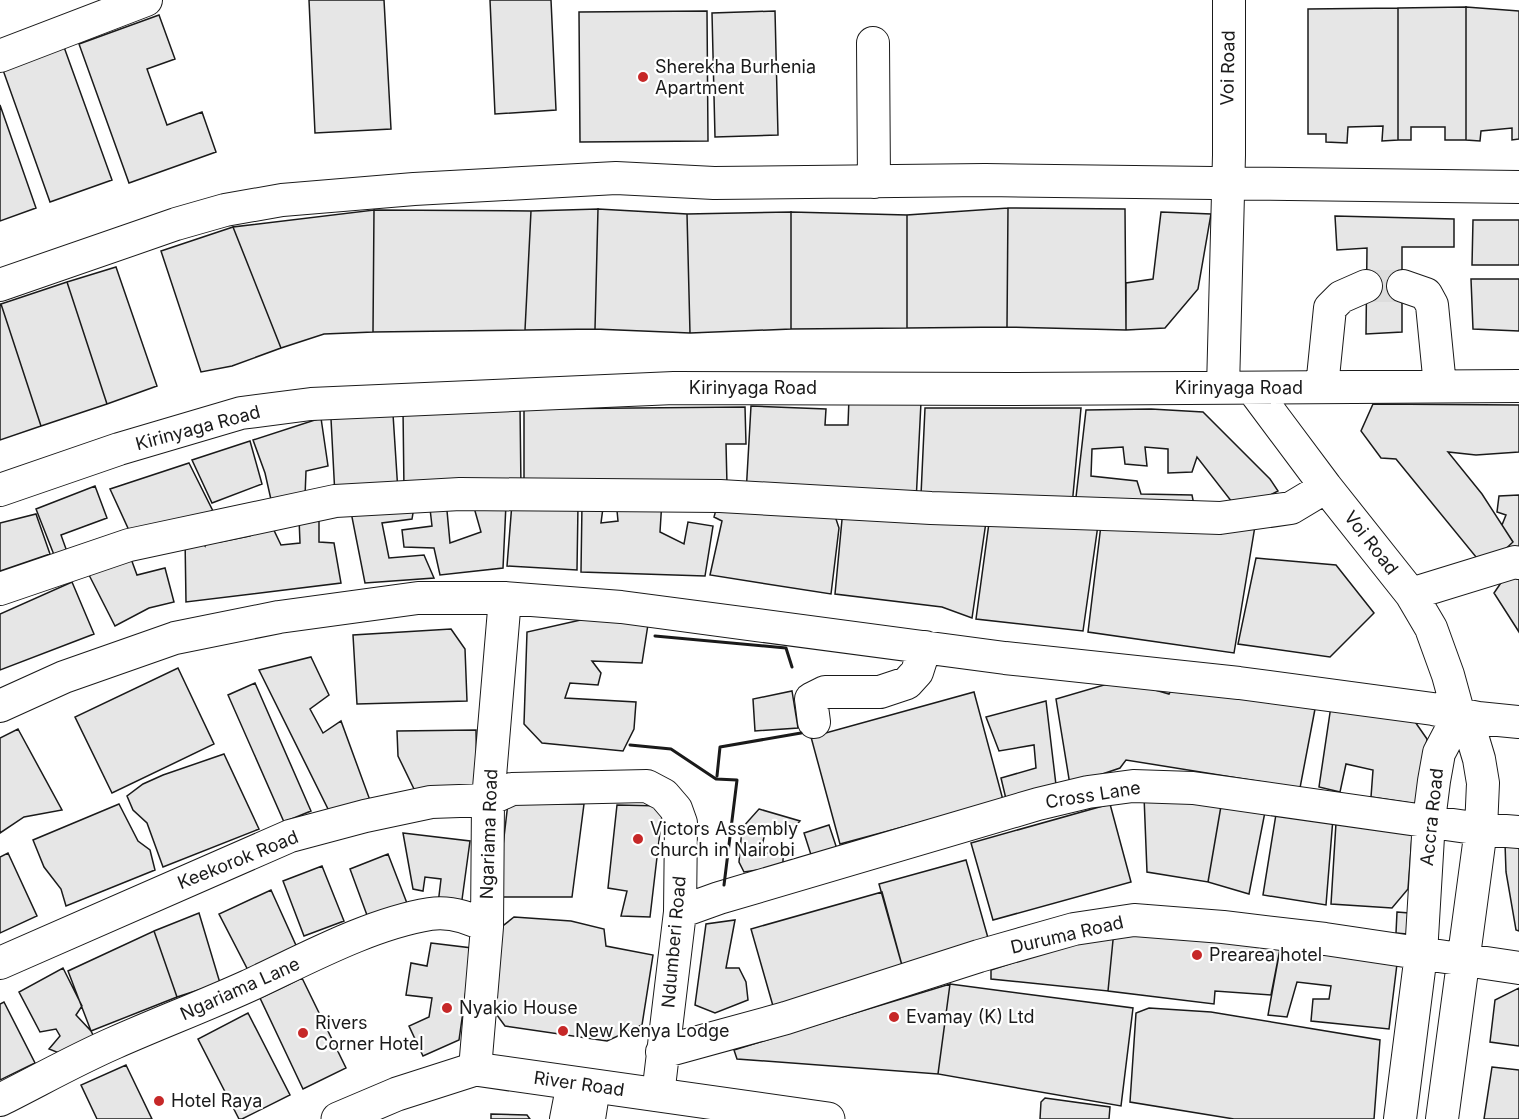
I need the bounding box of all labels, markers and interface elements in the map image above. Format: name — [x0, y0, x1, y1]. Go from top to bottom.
street label: Voi Road — [1216, 30, 1239, 106]
place label: Sherekha Burhenia Apartment — [655, 56, 816, 98]
marker: Sherekha Burhenia Apartment — [636, 70, 650, 84]
street label: Kirinyaga Road — [689, 377, 817, 398]
street label: Kirinyaga Road — [1175, 377, 1303, 398]
street label: Kirinyaga Road — [133, 401, 263, 454]
street label: Voi Road — [1340, 507, 1403, 579]
street label: Accra Road — [1416, 767, 1447, 867]
street label: Ngariama Road — [476, 768, 501, 900]
street label: Cross Lane — [1044, 777, 1142, 812]
place label: Victors Assembly church in Nairobi — [650, 818, 798, 860]
street label: Keekorok Road — [174, 826, 301, 893]
marker: Victors Assembly church in Nairobi — [631, 832, 645, 846]
street label: Ndumberi Road — [657, 875, 690, 1009]
street label: Duruma Road — [1008, 911, 1125, 958]
place label: Prearea hotel — [1209, 944, 1322, 965]
marker: Prearea hotel — [1190, 948, 1204, 962]
street label: Ngariama Lane — [177, 953, 303, 1024]
place label: Nyakio House — [459, 997, 578, 1018]
marker: Nyakio House — [440, 1001, 454, 1015]
place label: Evamay (K) Ltd — [906, 1006, 1035, 1027]
marker: Evamay (K) Ltd — [887, 1010, 901, 1024]
place label: Rivers Corner Hotel — [315, 1012, 424, 1054]
place label: New Kenya Lodge — [575, 1020, 730, 1041]
marker: New Kenya Lodge — [556, 1024, 570, 1038]
marker: Rivers Corner Hotel — [296, 1026, 310, 1040]
street label: River Road — [532, 1067, 626, 1100]
place label: Hotel Raya — [171, 1090, 262, 1111]
marker: Hotel Raya — [152, 1094, 166, 1108]

